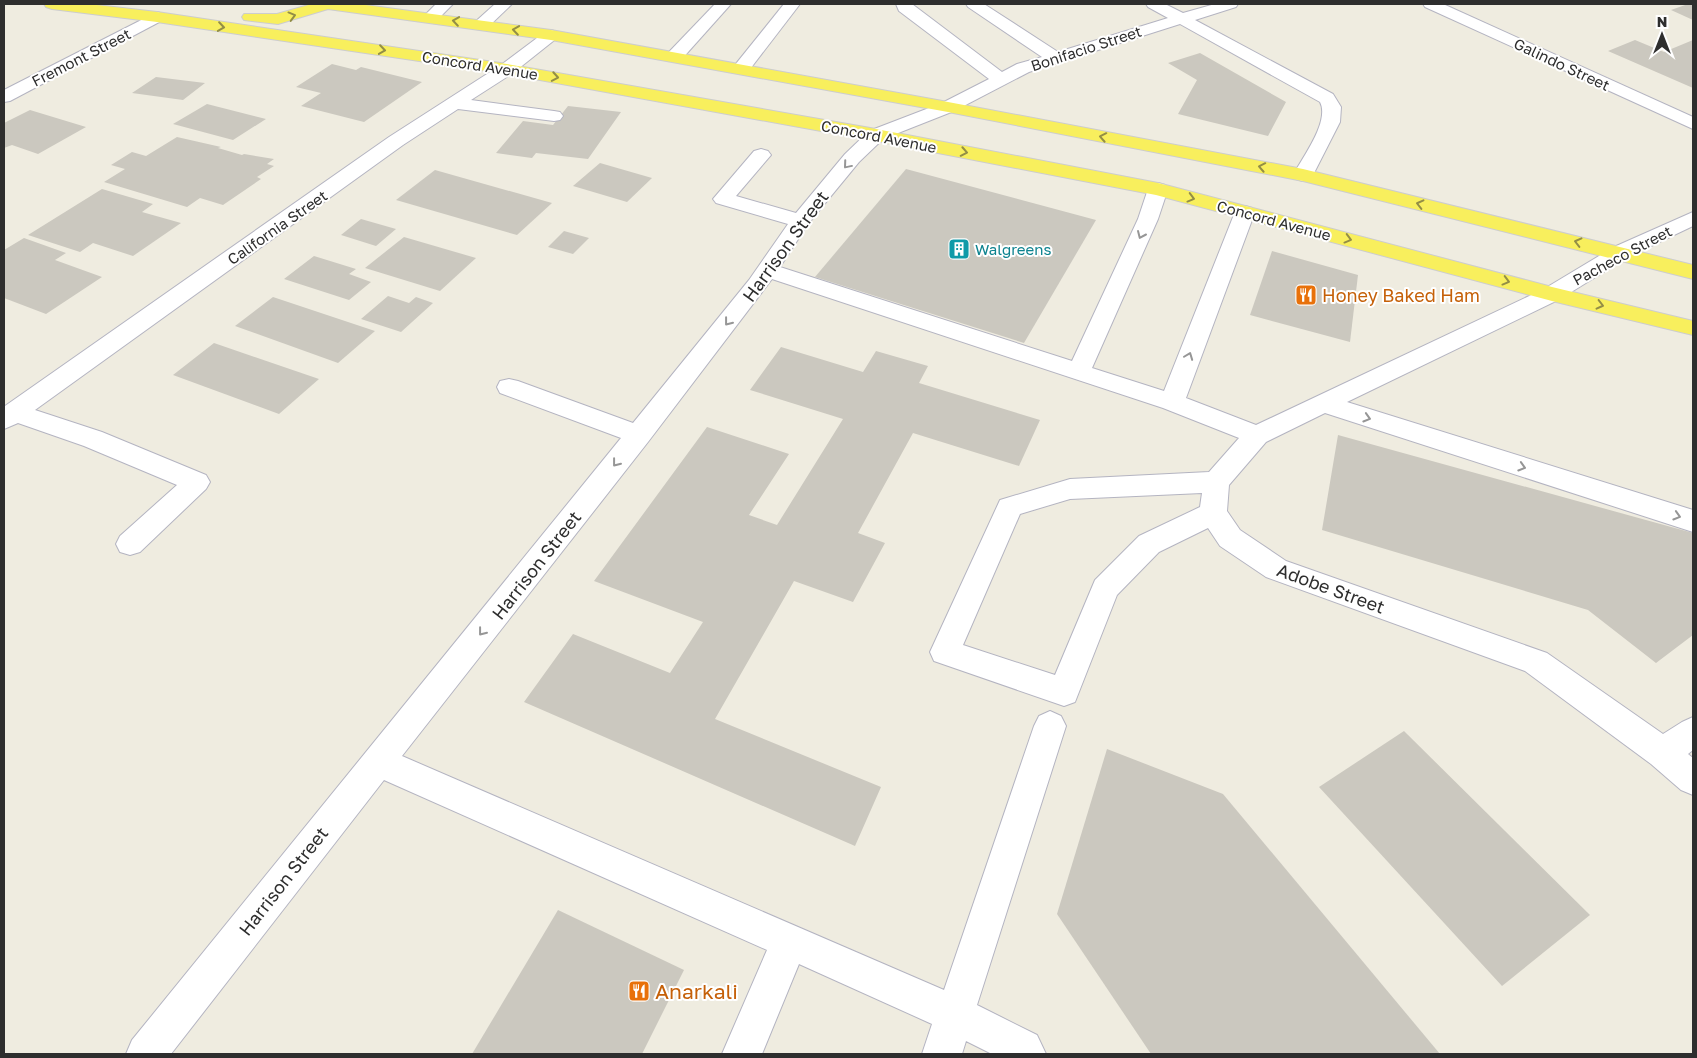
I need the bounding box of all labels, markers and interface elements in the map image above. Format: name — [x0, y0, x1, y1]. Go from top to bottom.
north arrow — [1637, 10, 1687, 60]
one-way arrow — [287, 11, 295, 21]
text: N — [1657, 13, 1667, 30]
one-way arrow — [451, 17, 460, 27]
one-way arrow — [217, 21, 226, 31]
street label: Bonifacio Street — [1028, 22, 1144, 74]
street label: Fremont Street — [28, 24, 134, 90]
one-way arrow — [512, 25, 520, 36]
street label: Galindo Street — [1511, 34, 1613, 94]
one-way arrow — [378, 45, 386, 55]
street label: Concord Avenue — [421, 47, 540, 83]
one-way arrow — [550, 72, 559, 82]
street label: Concord Avenue — [820, 116, 939, 156]
one-way arrow — [1098, 132, 1107, 142]
one-way arrow — [959, 146, 968, 157]
one-way arrow — [844, 159, 852, 168]
one-way arrow — [1258, 162, 1267, 173]
street label: California Street — [224, 186, 330, 268]
street label: Harrison Street — [737, 186, 833, 306]
one-way arrow — [1187, 192, 1196, 203]
street label: Concord Avenue — [1215, 196, 1333, 244]
one-way arrow — [1417, 199, 1425, 209]
street label: Pacheco Street — [1569, 221, 1675, 289]
one-way arrow — [1137, 230, 1147, 239]
one-way arrow — [1344, 234, 1352, 244]
building icon: Walgreens — [947, 237, 971, 261]
one-way arrow — [1574, 237, 1583, 248]
place label: Walgreens — [975, 240, 1051, 258]
one-way arrow — [1501, 275, 1510, 286]
restaurant icon: Honey Baked Ham — [1294, 283, 1318, 307]
place label: Honey Baked Ham — [1322, 284, 1480, 306]
one-way arrow — [1595, 299, 1604, 310]
one-way arrow — [724, 317, 733, 326]
one-way arrow — [1183, 352, 1194, 361]
one-way arrow — [1363, 413, 1371, 423]
one-way arrow — [613, 458, 622, 467]
one-way arrow — [1518, 461, 1526, 471]
street label: Harrison Street — [487, 506, 585, 624]
one-way arrow — [1673, 510, 1681, 520]
street label: Adobe Street — [1274, 558, 1388, 618]
one-way arrow — [480, 626, 488, 635]
street label: Harrison Street — [234, 822, 332, 940]
place label: Anarkali — [655, 978, 738, 1004]
restaurant icon: Anarkali — [627, 979, 651, 1003]

